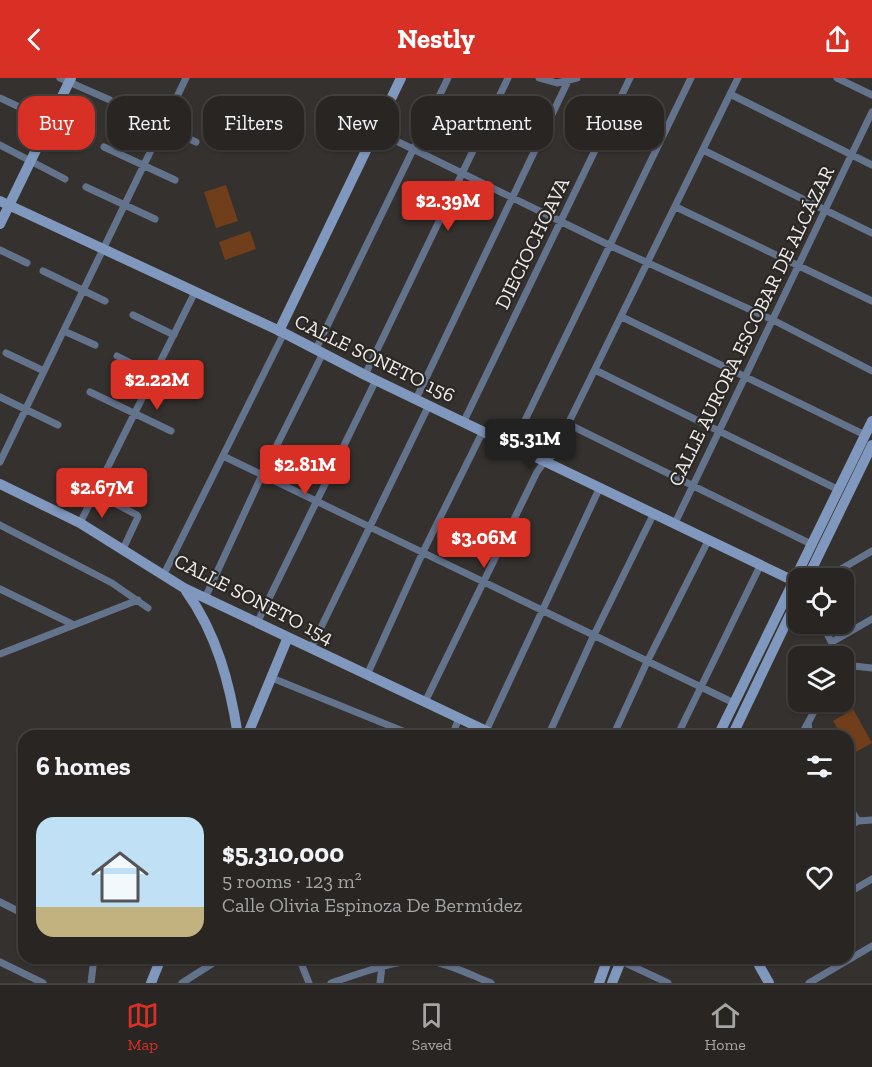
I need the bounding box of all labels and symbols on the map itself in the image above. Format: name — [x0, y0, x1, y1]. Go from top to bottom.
street label: CALLE AURORA ESCOBAR DE ALCÁZAR — [663, 162, 839, 490]
street label: DIECIOCHOAVA — [490, 172, 575, 313]
pin: $2.39M — [399, 181, 497, 232]
street label: CALLE SONETO 156 — [291, 309, 459, 407]
pin: $2.22M — [108, 360, 206, 411]
pin: $5.31M — [481, 419, 579, 470]
pin: $2.81M — [256, 445, 354, 496]
pin: $2.67M — [53, 468, 151, 519]
pin: $3.06M — [435, 518, 533, 569]
street label: CALLE SONETO 154 — [170, 548, 338, 650]

